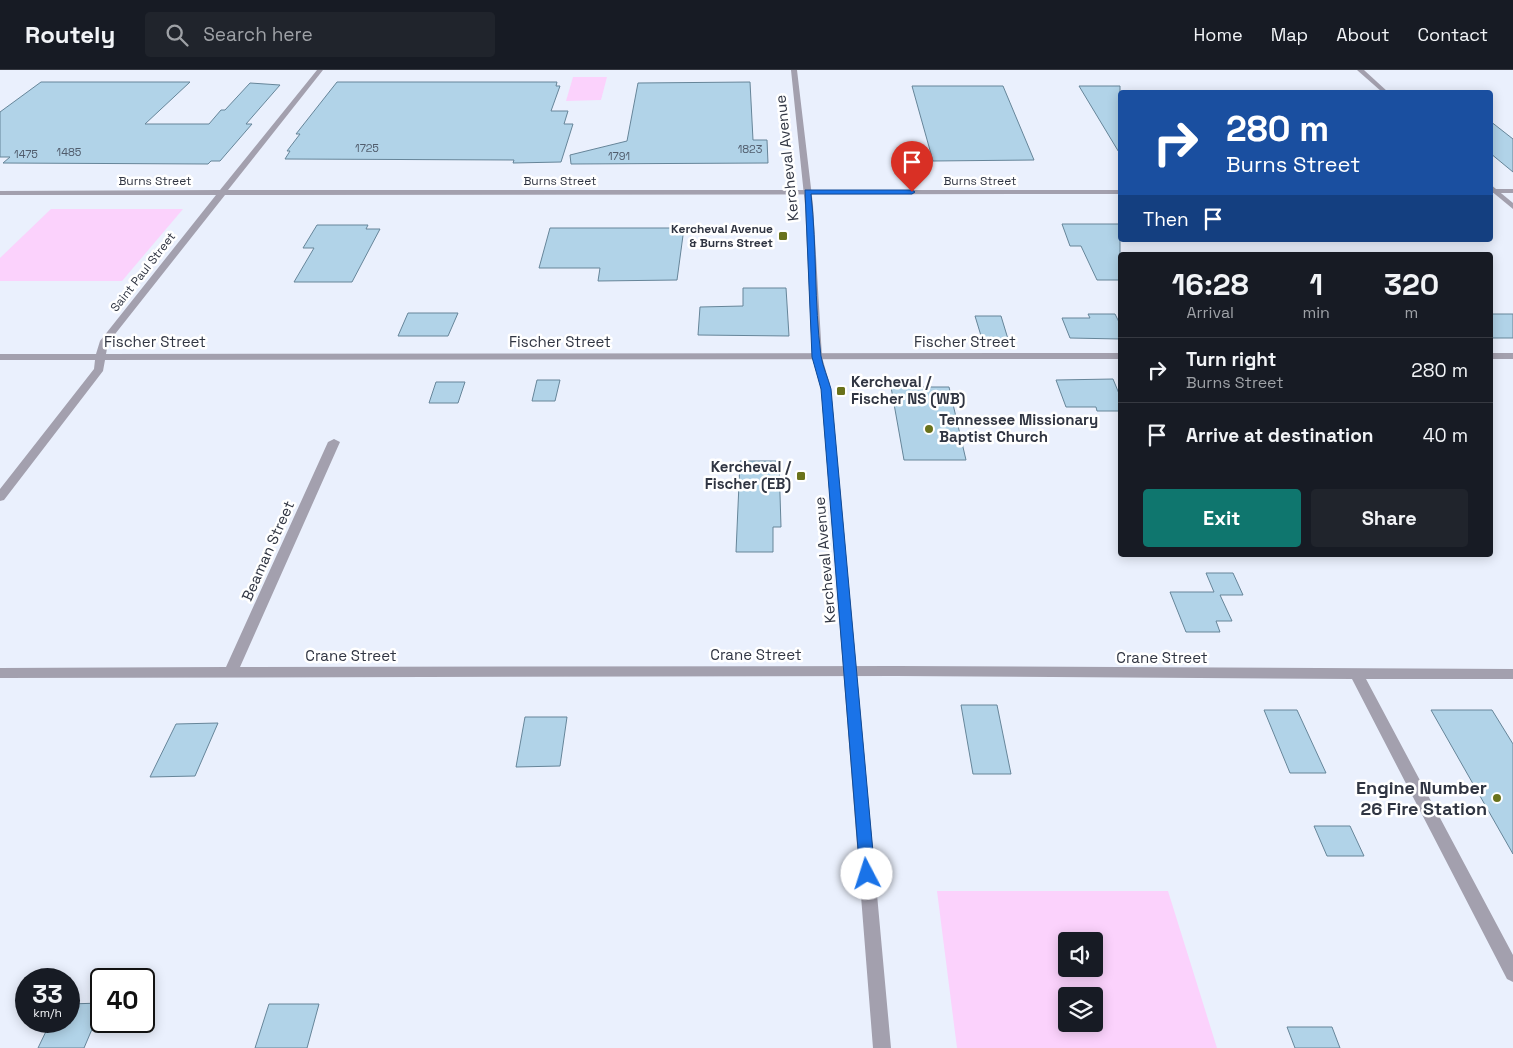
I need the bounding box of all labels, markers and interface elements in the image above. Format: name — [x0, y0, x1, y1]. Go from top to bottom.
search box — [145, 12, 495, 57]
text: Routely — [25, 19, 115, 50]
icon: search — [163, 21, 191, 49]
text: Search here — [203, 22, 313, 47]
text: Home — [1194, 23, 1243, 46]
text: Map — [1271, 23, 1308, 46]
text: About — [1336, 23, 1390, 46]
text: Contact — [1418, 23, 1488, 46]
street label: Kercheval Avenue — [770, 94, 803, 222]
text: 280 m — [1226, 107, 1329, 151]
icon: right — [1143, 110, 1208, 175]
house number: 1725 — [355, 141, 379, 155]
pin — [891, 141, 933, 192]
house number: 1823 — [738, 142, 763, 156]
house number: 1485 — [57, 145, 82, 159]
house number: 1475 — [14, 147, 38, 161]
icon: arrive — [898, 148, 926, 176]
house number: 1791 — [608, 149, 630, 163]
text: Burns Street — [1226, 150, 1360, 178]
street label: Burns Street — [118, 173, 192, 189]
street label: Burns Street — [523, 173, 597, 189]
street label: Burns Street — [943, 173, 1017, 189]
icon: arrive — [1199, 205, 1227, 233]
text: Then — [1143, 207, 1189, 232]
place label: Kercheval Avenue & Burns Street — [671, 221, 773, 251]
street label: Saint Paul Street — [107, 229, 179, 315]
marker: Kercheval Avenue & Burns Street — [777, 230, 789, 242]
text: 16:28 — [1172, 265, 1249, 304]
text: 1 — [1309, 265, 1323, 304]
text: 320 — [1384, 265, 1439, 304]
text: Arrival — [1186, 302, 1234, 323]
text: min — [1302, 302, 1330, 323]
text: m — [1405, 302, 1418, 323]
street label: Fischer Street — [104, 332, 206, 351]
street label: Fischer Street — [509, 332, 611, 351]
street label: Fischer Street — [914, 332, 1016, 351]
text: Turn right — [1186, 347, 1276, 372]
icon: right — [1143, 356, 1171, 384]
text: 280 m — [1411, 358, 1468, 383]
place label: Kercheval / Fischer NS (WB) — [851, 372, 966, 408]
text: Burns Street — [1186, 372, 1284, 393]
marker: Kercheval / Fischer NS (WB) — [835, 385, 847, 397]
place label: Tennessee Missionary Baptist Church — [939, 410, 1098, 446]
icon: arrive — [1143, 421, 1171, 449]
marker: Tennessee Missionary Baptist Church — [923, 423, 935, 435]
text: Arrive at destination — [1186, 423, 1374, 448]
text: 40 m — [1423, 423, 1468, 448]
place label: Kercheval / Fischer (EB) — [705, 457, 792, 493]
marker: Kercheval / Fischer (EB) — [795, 470, 807, 482]
button: Exit — [1143, 489, 1301, 547]
button: Share — [1311, 489, 1468, 547]
street label: Kercheval Avenue — [810, 496, 839, 624]
street label: Beaman Street — [237, 498, 298, 604]
street label: Crane Street — [710, 645, 802, 664]
street label: Crane Street — [305, 646, 397, 665]
street label: Crane Street — [1116, 648, 1208, 667]
place label: Engine Number 26 Fire Station — [1356, 776, 1487, 820]
marker: Engine Number 26 Fire Station — [1491, 792, 1503, 804]
position arrow — [840, 847, 892, 899]
map controls — [1058, 932, 1103, 1032]
button: sound — [1058, 932, 1103, 977]
speed limit sign: 40 — [90, 968, 155, 1033]
text: 33 — [32, 978, 63, 1010]
button: layers — [1058, 987, 1103, 1032]
text: km/h — [33, 1005, 62, 1021]

